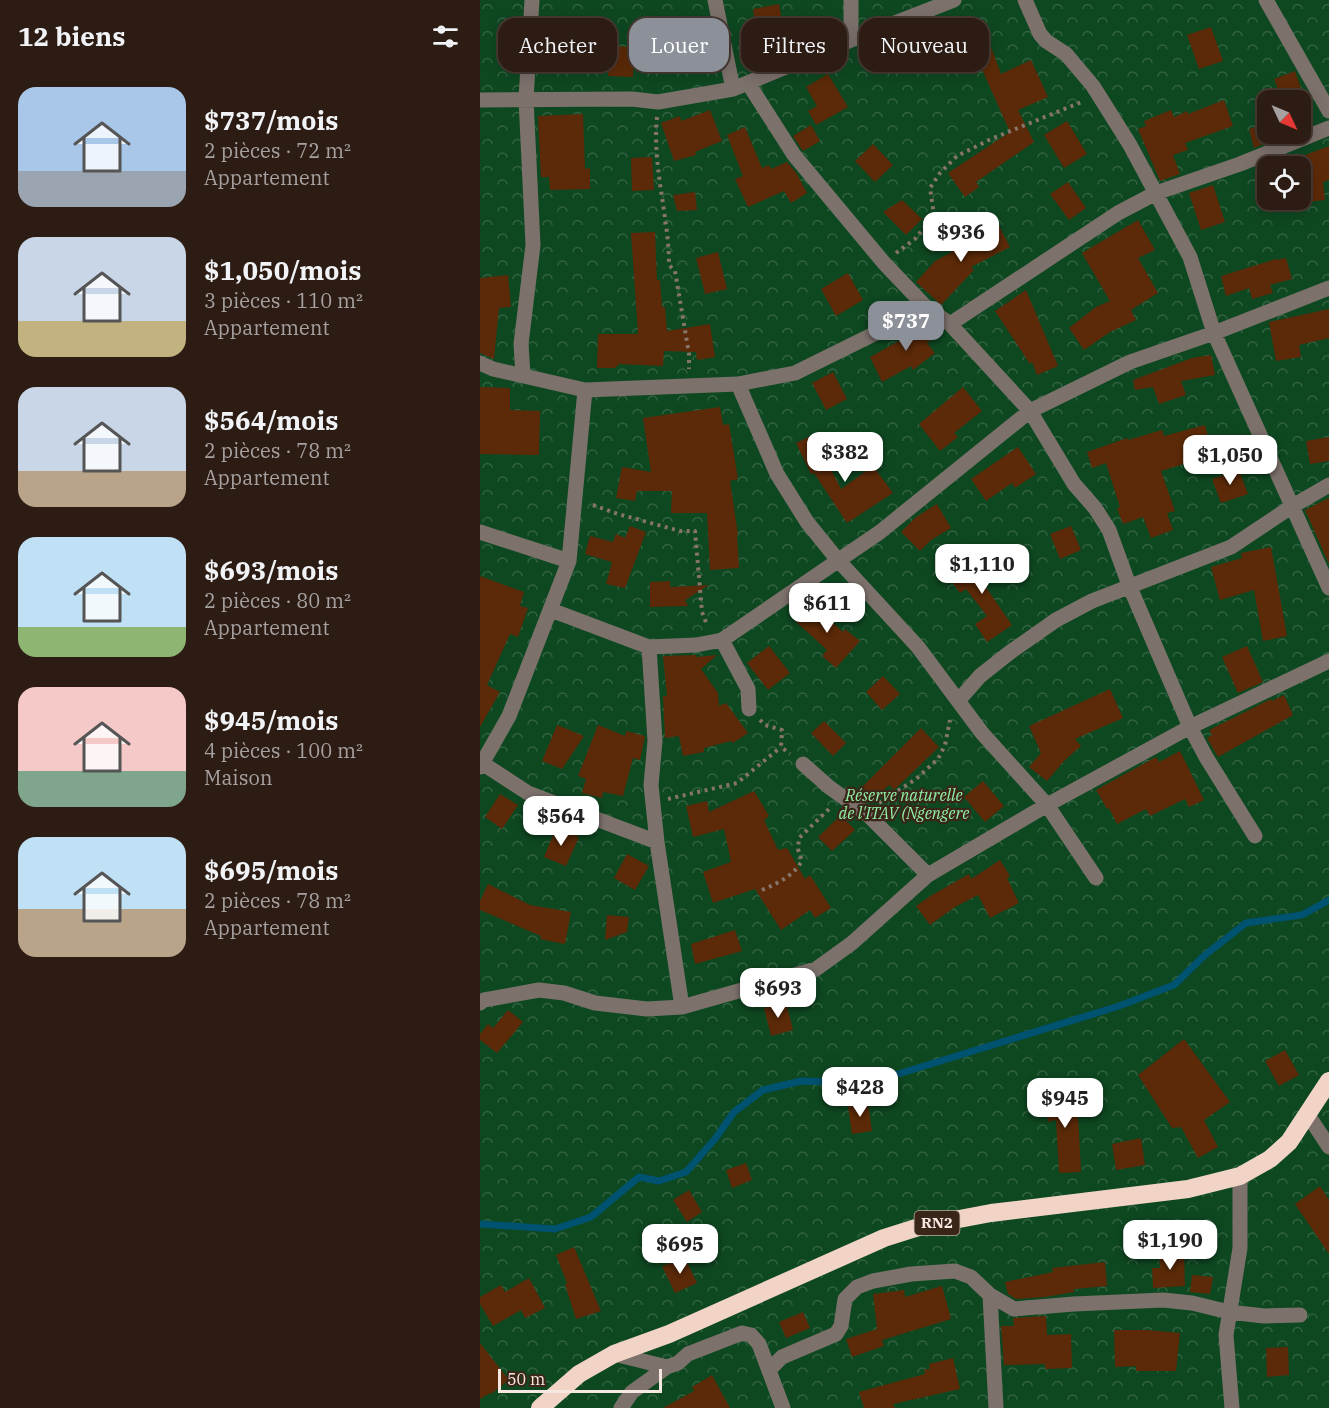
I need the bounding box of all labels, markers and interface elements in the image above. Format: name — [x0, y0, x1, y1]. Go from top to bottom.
chip: Acheter — [498, 18, 617, 72]
chip: Louer — [629, 18, 729, 72]
chip: Filtres — [741, 18, 847, 72]
chip: Nouveau — [859, 18, 989, 72]
text: 12 biens — [18, 19, 125, 53]
icon: filters — [429, 20, 462, 53]
north arrow — [1257, 90, 1311, 144]
map controls — [1257, 90, 1311, 210]
text: $737/mois — [204, 103, 338, 137]
icon: home — [66, 111, 138, 183]
text: 2 pièces · 72 m² — [204, 137, 351, 164]
button: locate — [1257, 156, 1311, 210]
text: Appartement — [204, 164, 330, 191]
pin: $936 — [925, 212, 997, 263]
text: $936 — [937, 218, 985, 245]
text: $1,050/mois — [204, 253, 361, 287]
icon: home — [66, 261, 138, 333]
text: 3 pièces · 110 m² — [204, 287, 363, 314]
pin: $737 — [870, 301, 942, 352]
text: $737 — [882, 307, 930, 334]
text: Appartement — [204, 314, 330, 341]
text: $564/mois — [204, 403, 338, 437]
icon: home — [66, 411, 138, 483]
pin: $382 — [809, 432, 881, 483]
pin: $1,050 — [1181, 435, 1279, 486]
text: 2 pièces · 78 m² — [204, 437, 351, 464]
text: $382 — [821, 438, 869, 465]
text: $1,050 — [1197, 441, 1263, 468]
text: Appartement — [204, 464, 330, 491]
pin: $1,110 — [933, 544, 1031, 595]
text: $1,110 — [949, 550, 1015, 577]
text: $693/mois — [204, 553, 338, 587]
icon: home — [66, 561, 138, 633]
pin: $611 — [791, 583, 863, 634]
text: 2 pièces · 80 m² — [204, 587, 351, 614]
text: $611 — [803, 589, 851, 616]
text: Appartement — [204, 614, 330, 641]
text: $945/mois — [204, 703, 338, 737]
icon: home — [66, 711, 138, 783]
text: 4 pièces · 100 m² — [204, 737, 363, 764]
text: Maison — [204, 764, 272, 791]
park label: Réserve naturelle de l'ITAV (Ngengere — [839, 785, 969, 823]
pin: $564 — [525, 796, 597, 847]
text: $564 — [537, 802, 585, 829]
text: $695/mois — [204, 853, 338, 887]
icon: home — [66, 861, 138, 933]
text: 2 pièces · 78 m² — [204, 887, 351, 914]
text: Appartement — [204, 914, 330, 941]
pin: $693 — [742, 968, 814, 1019]
text: $693 — [754, 974, 802, 1001]
pin: $428 — [824, 1067, 896, 1118]
text: $428 — [836, 1073, 884, 1100]
pin: $945 — [1029, 1078, 1101, 1129]
text: $945 — [1041, 1084, 1089, 1111]
road number: RN2 — [914, 1211, 960, 1235]
pin: $1,190 — [1121, 1220, 1219, 1271]
pin: $695 — [644, 1224, 716, 1275]
text: $1,190 — [1137, 1226, 1203, 1253]
text: $695 — [656, 1230, 704, 1257]
scale bar — [498, 1366, 662, 1394]
text: 50 m — [507, 1369, 545, 1389]

